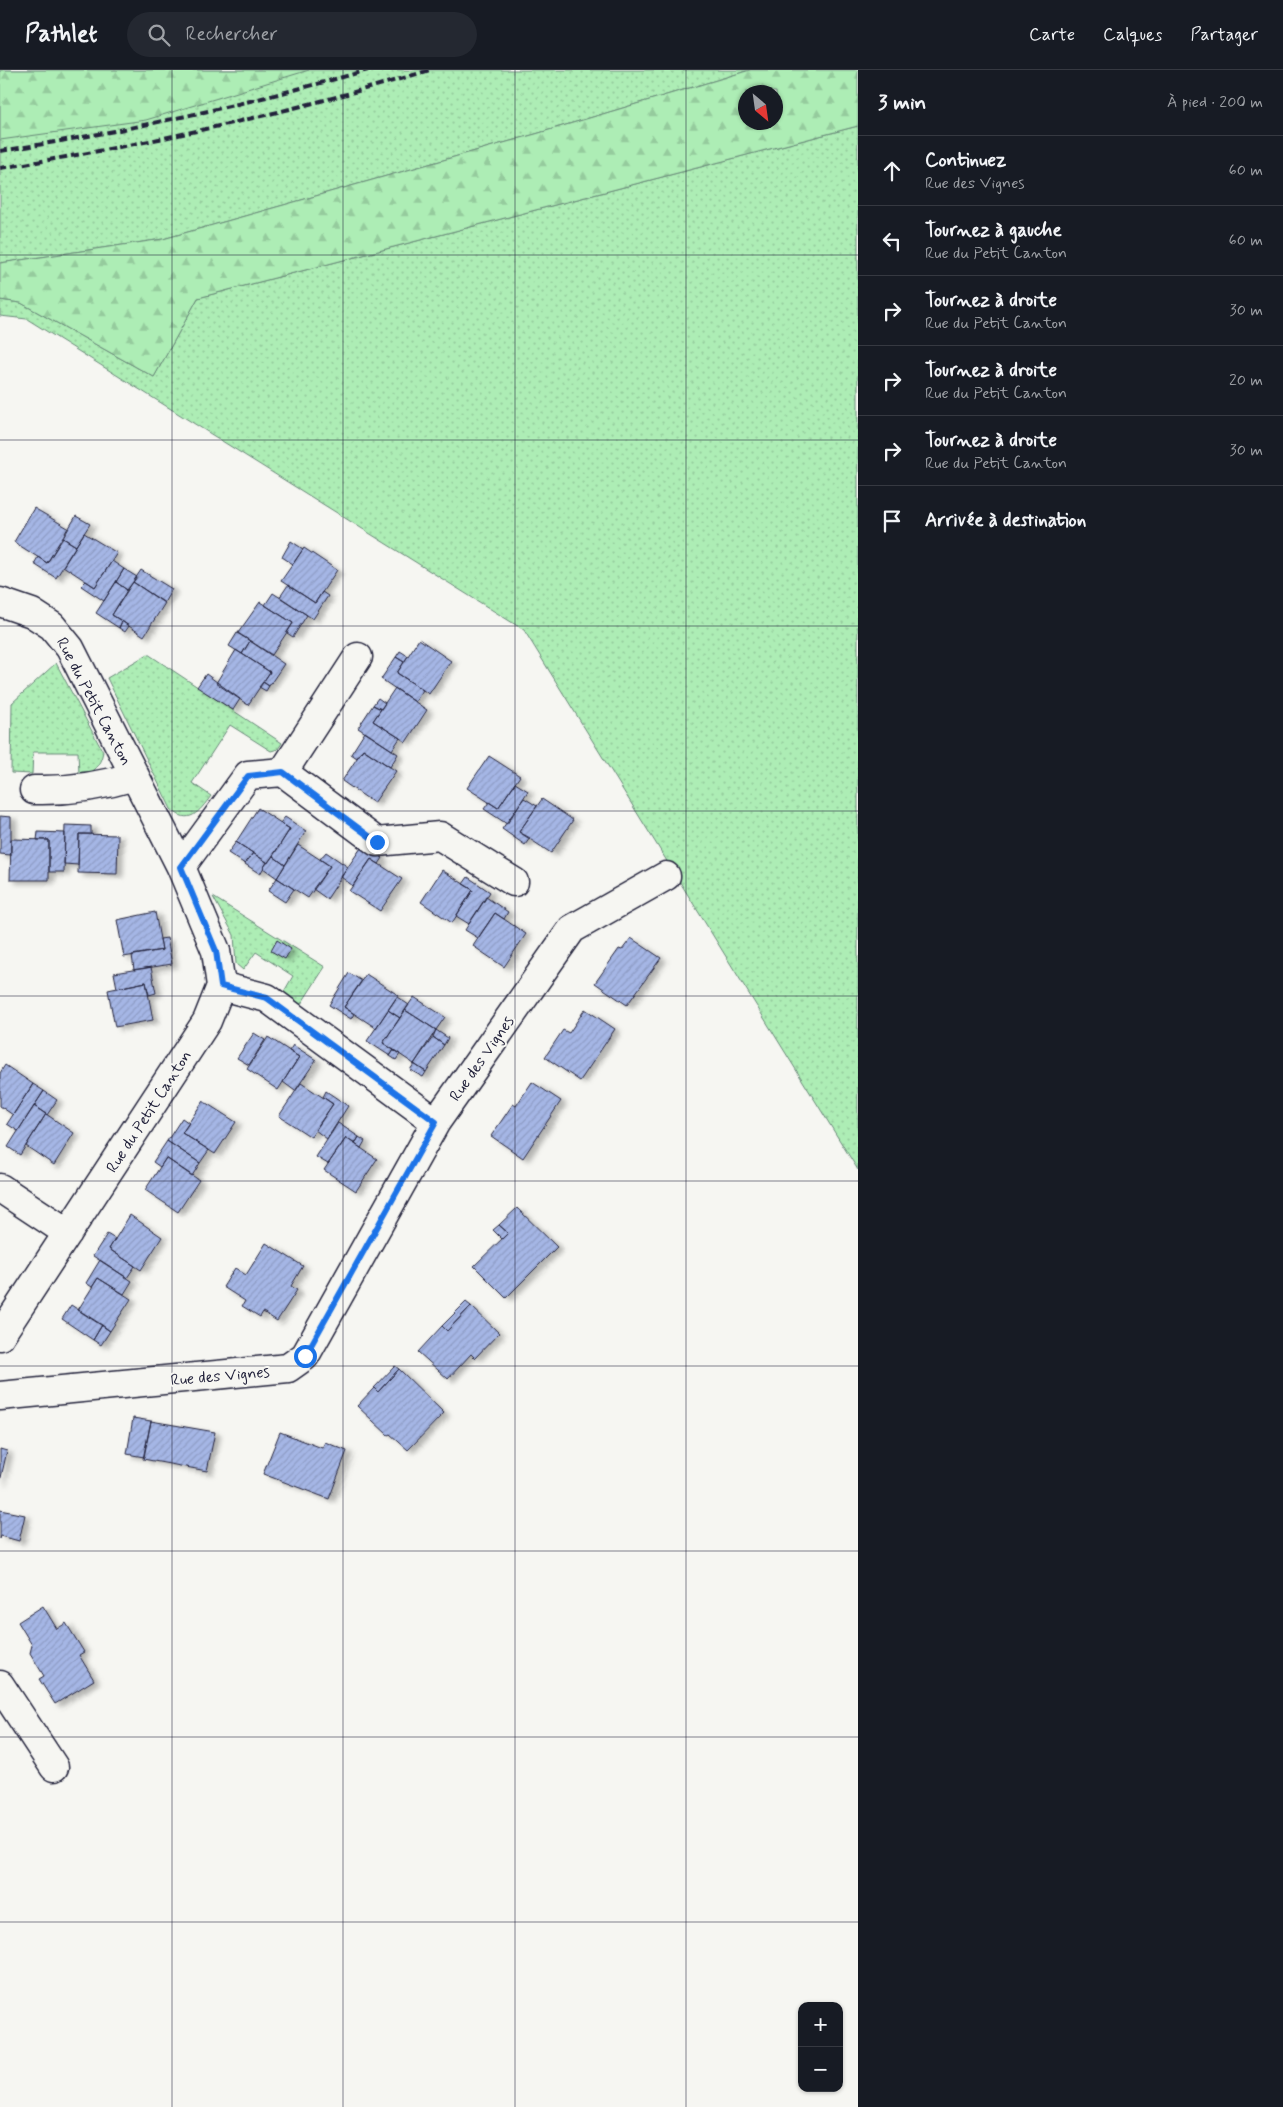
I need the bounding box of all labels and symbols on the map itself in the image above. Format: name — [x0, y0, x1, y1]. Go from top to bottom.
north arrow — [738, 85, 783, 130]
street label: Rue du Petit Canton — [51, 634, 136, 769]
route end — [366, 831, 389, 854]
street label: Rue des Vignes — [445, 1012, 519, 1106]
street label: Rue du Petit Canton — [102, 1047, 197, 1177]
route start — [294, 1345, 317, 1368]
street label: Rue des Vignes — [170, 1362, 271, 1391]

